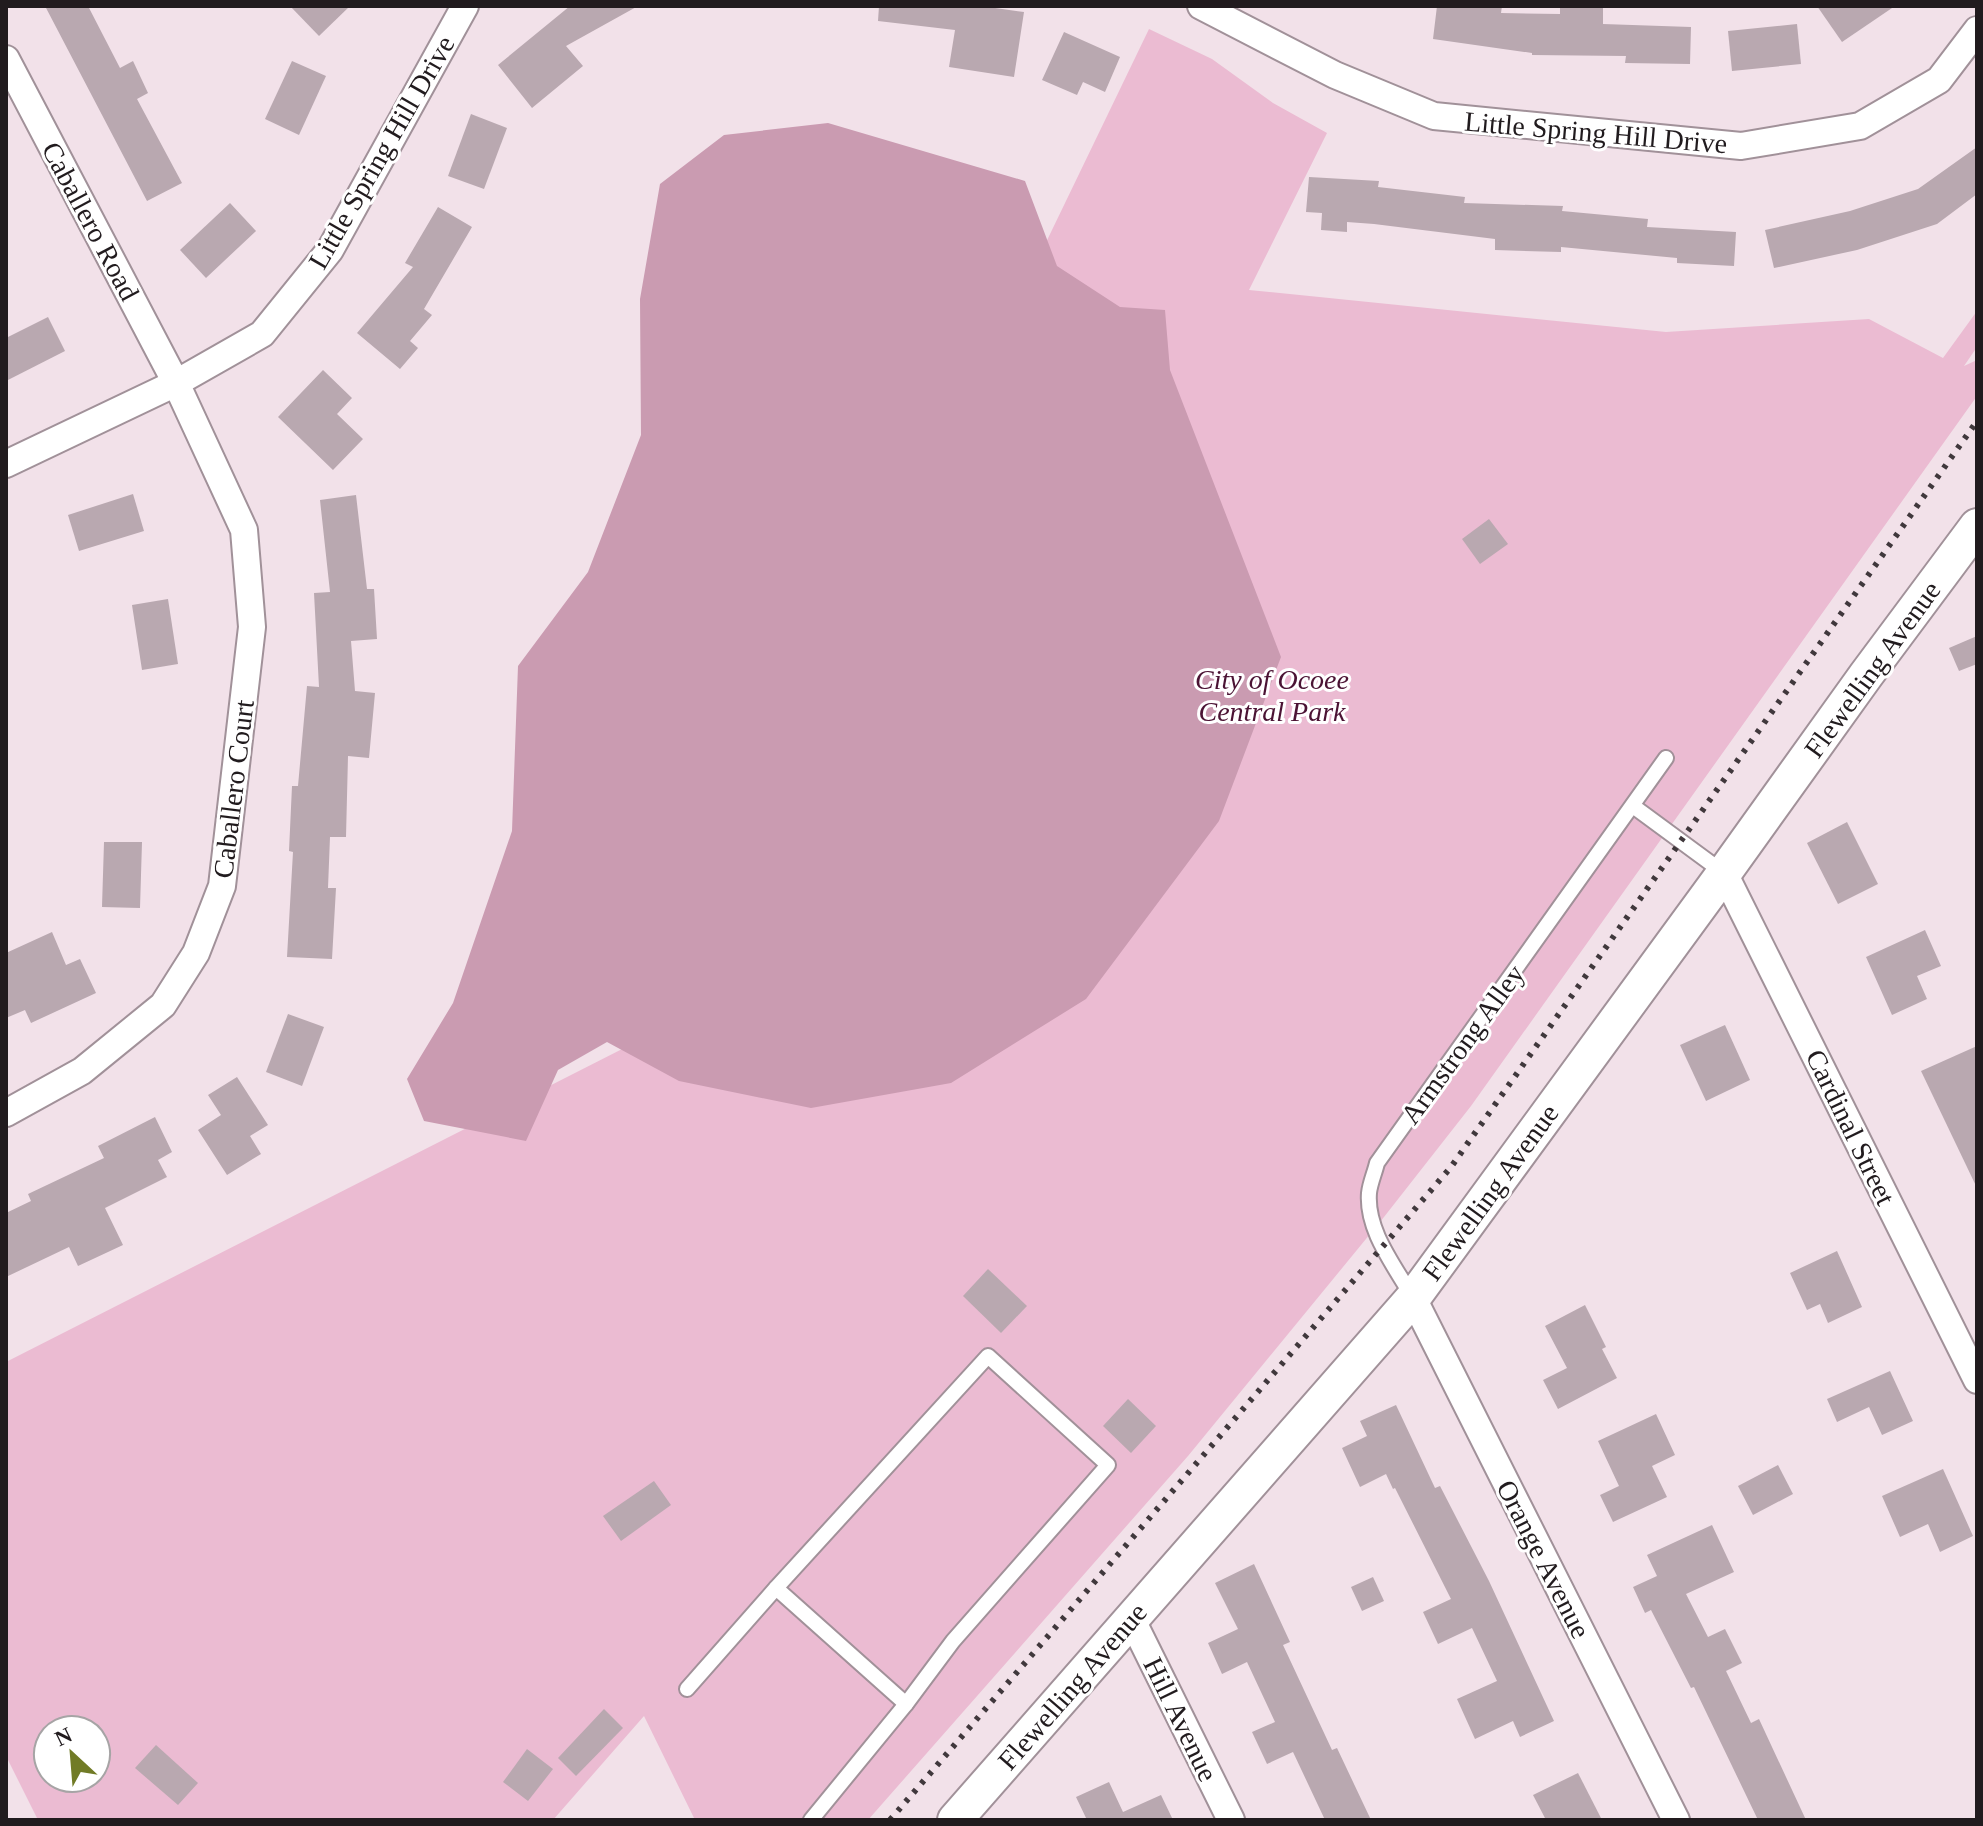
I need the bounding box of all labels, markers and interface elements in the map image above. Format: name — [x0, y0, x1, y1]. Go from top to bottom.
street label: Little Spring Hill Drive — [302, 30, 461, 274]
street label: Little Spring Hill Drive — [1463, 106, 1729, 159]
street label: Caballero Road — [36, 137, 145, 306]
street label: Flewelling Avenue — [1798, 575, 1947, 763]
park label: City of Ocoee Central Park — [1195, 664, 1349, 727]
street label: Caballero Court — [207, 698, 260, 880]
street label: Armstrong Alley — [1394, 959, 1530, 1130]
street label: Cardinal Street — [1800, 1045, 1902, 1210]
street label: Flewelling Avenue — [1416, 1098, 1565, 1286]
street label: Orange Avenue — [1491, 1475, 1597, 1643]
street label: Flewelling Avenue — [992, 1597, 1153, 1776]
street label: Hill Avenue — [1137, 1652, 1224, 1786]
north arrow — [32, 1714, 112, 1794]
text: N — [51, 1722, 76, 1751]

